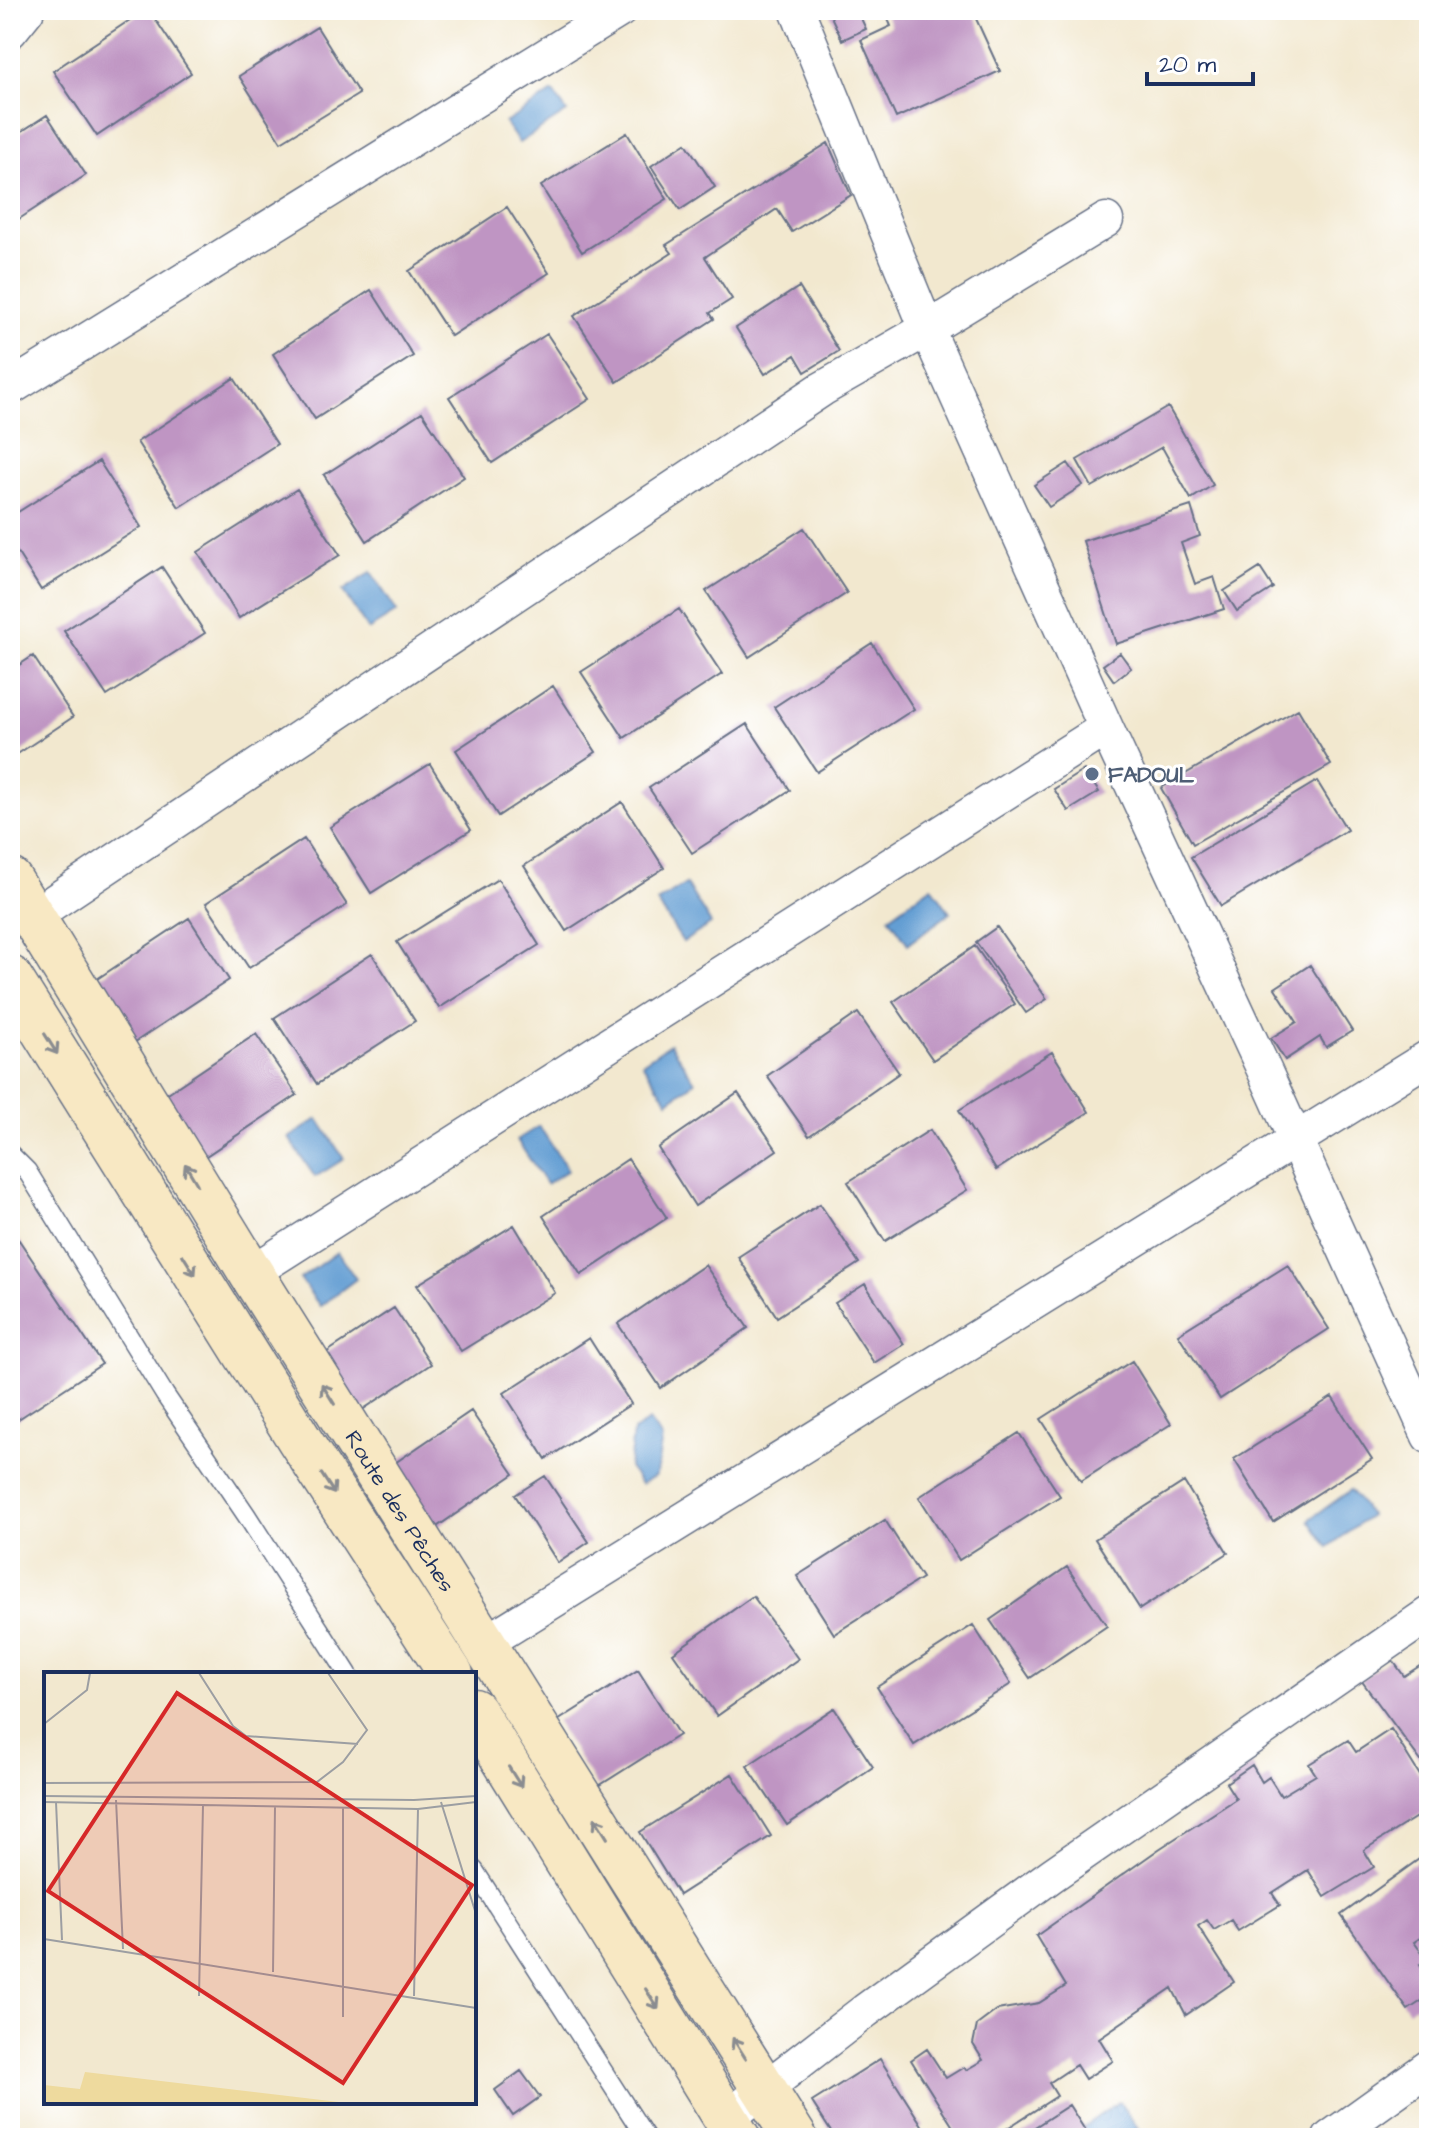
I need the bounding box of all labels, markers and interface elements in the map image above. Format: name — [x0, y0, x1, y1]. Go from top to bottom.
scale bar — [1147, 36, 1253, 86]
text: 20 m — [1159, 48, 1216, 82]
place label: FADOUL — [1108, 760, 1195, 791]
marker: FADOUL — [1083, 765, 1101, 783]
one-way arrow — [44, 1032, 60, 1055]
one-way arrow — [182, 1163, 198, 1186]
one-way arrow — [182, 1253, 198, 1276]
one-way arrow — [319, 1384, 336, 1406]
street label: Route des Pêches — [337, 1425, 462, 1598]
one-way arrow — [320, 1473, 337, 1495]
inset map — [44, 1672, 476, 2104]
one-way arrow — [507, 1766, 524, 1788]
one-way arrow — [592, 1817, 608, 1840]
one-way arrow — [644, 1987, 660, 2009]
one-way arrow — [730, 2037, 746, 2060]

